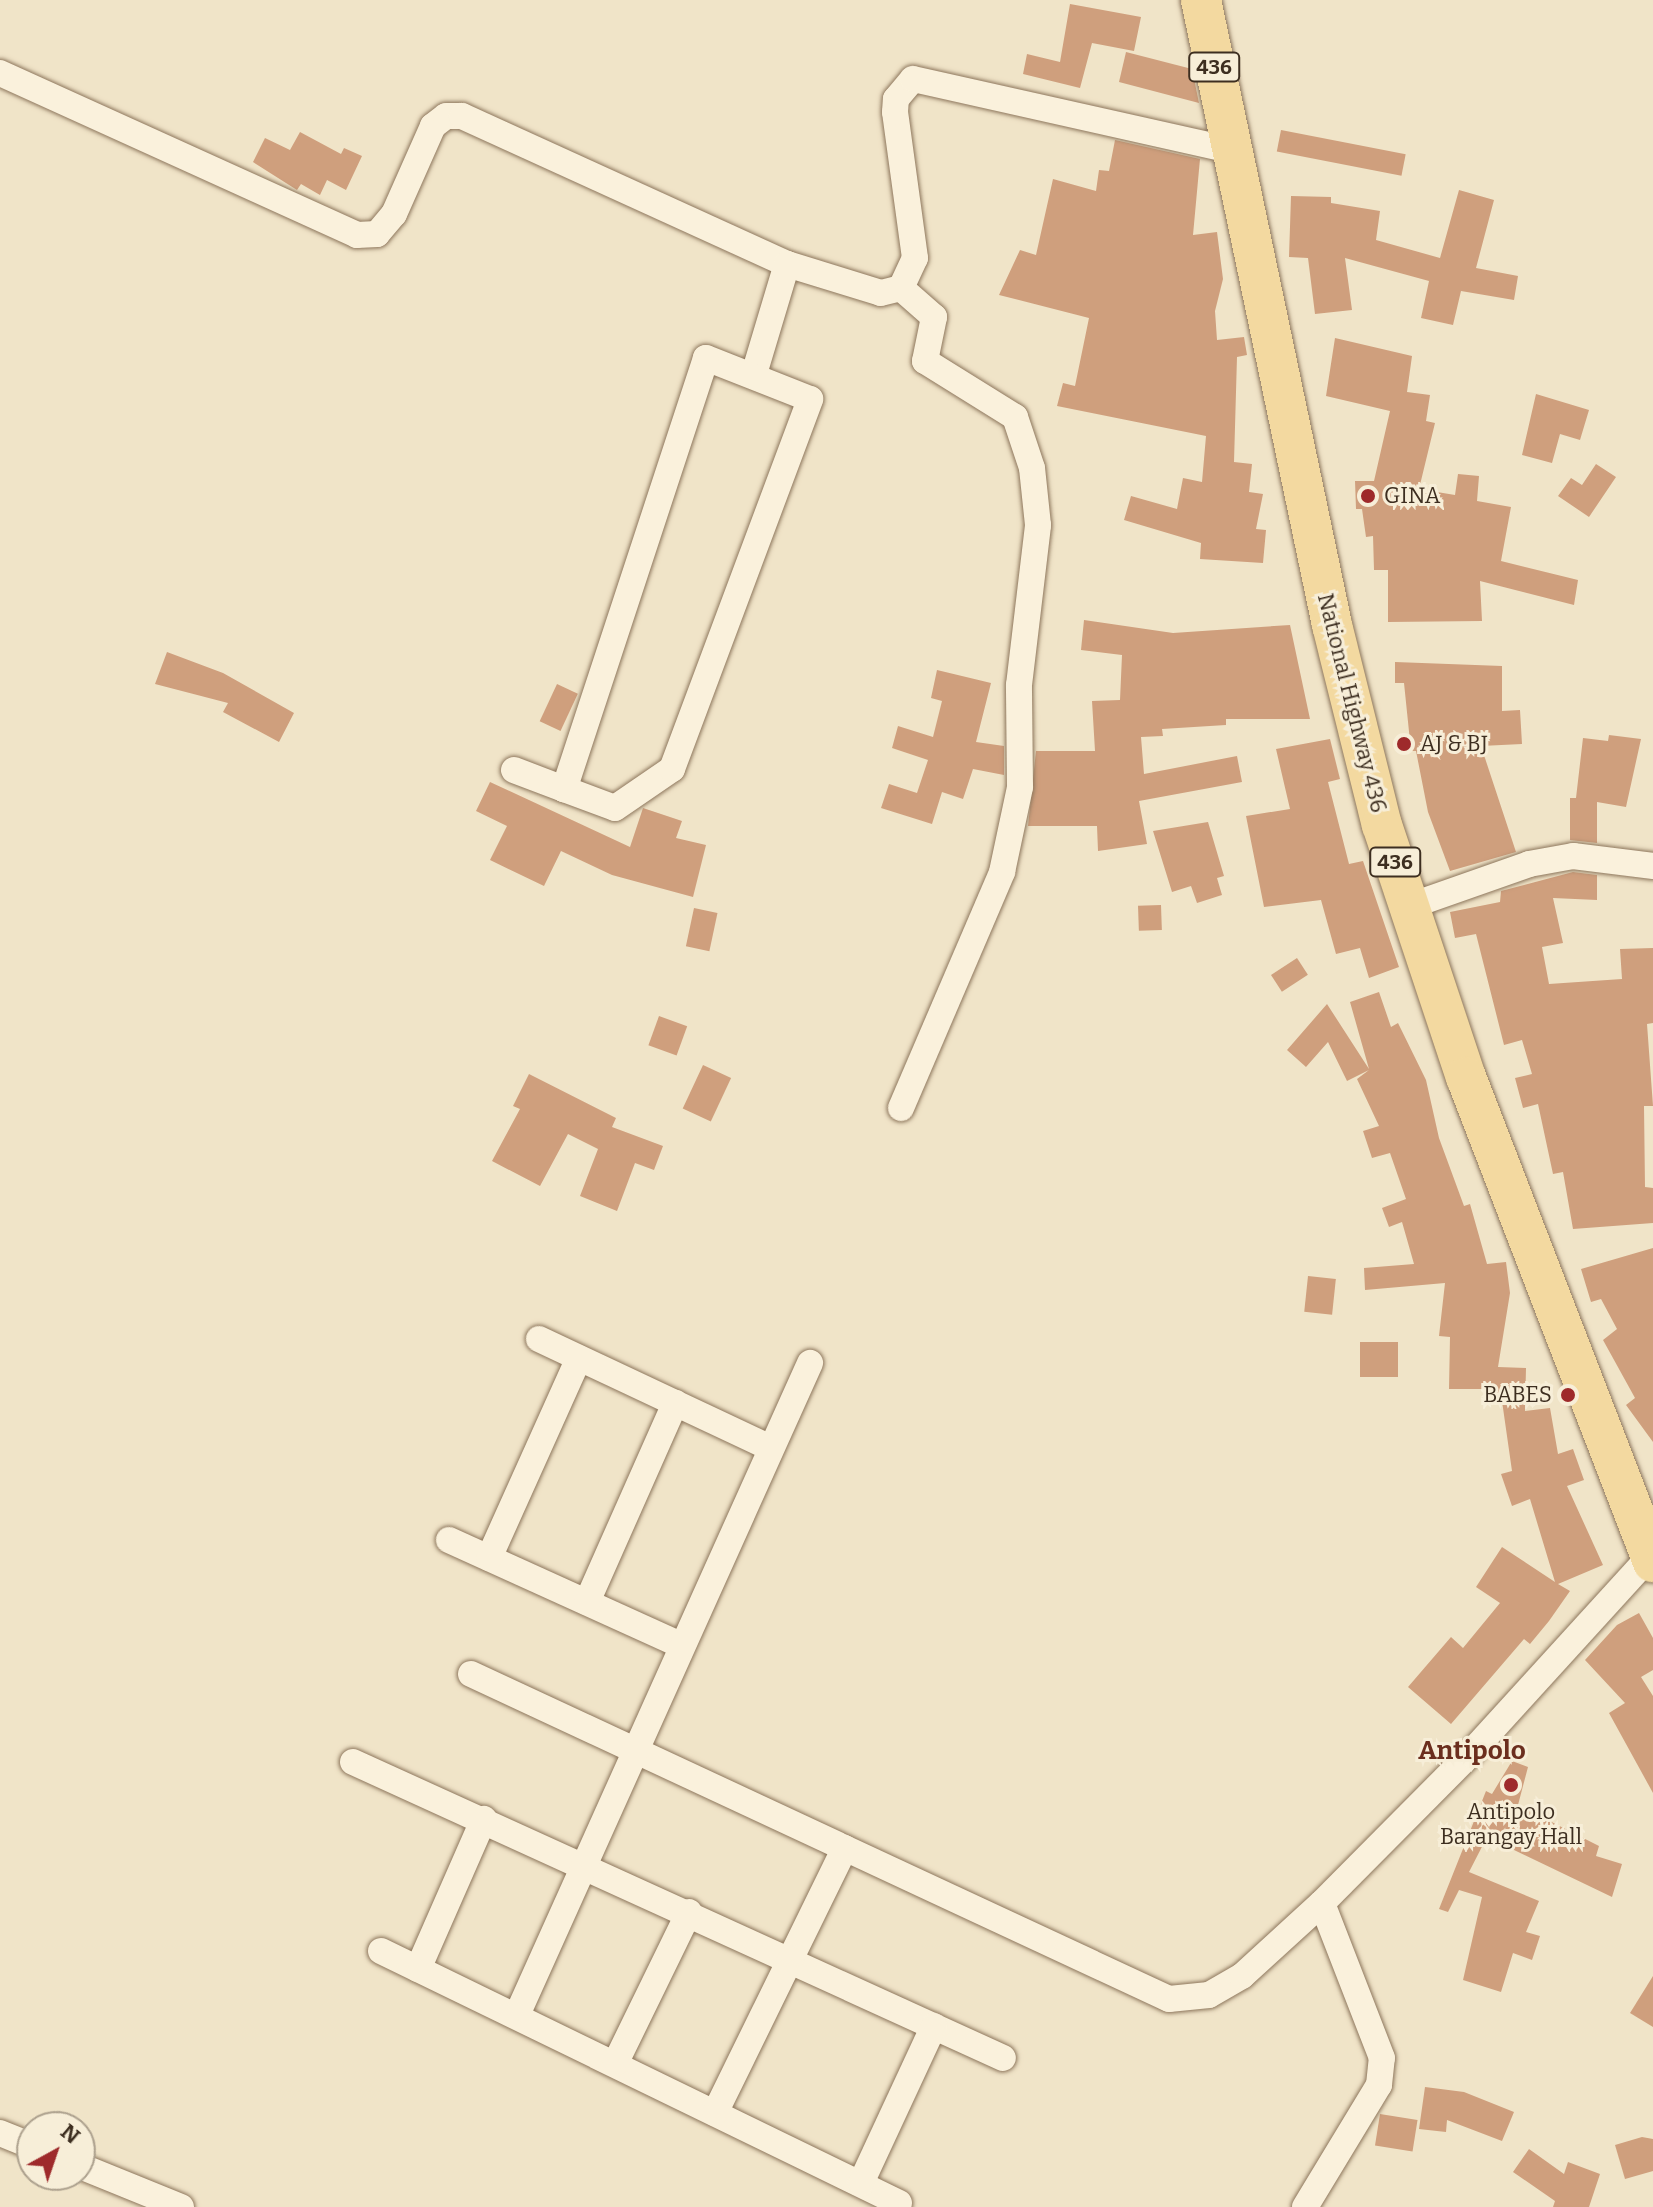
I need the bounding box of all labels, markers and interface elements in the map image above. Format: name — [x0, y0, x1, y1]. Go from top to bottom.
road number: 436 — [1188, 51, 1240, 83]
place label: GINA — [1384, 483, 1440, 509]
marker: GINA — [1359, 487, 1377, 505]
street label: National Highway 436 — [1312, 591, 1392, 815]
place label: AJ & BJ — [1420, 731, 1488, 757]
marker: AJ & BJ — [1395, 735, 1413, 753]
road number: 436 — [1369, 846, 1421, 878]
place label: BABES — [1483, 1382, 1552, 1408]
marker: BABES — [1559, 1386, 1577, 1404]
district label: Antipolo — [1418, 1735, 1526, 1767]
marker: Antipolo Barangay Hall — [1502, 1776, 1520, 1794]
place label: Antipolo Barangay Hall — [1440, 1798, 1582, 1850]
north arrow — [16, 2111, 96, 2191]
text: N — [55, 2118, 86, 2150]

